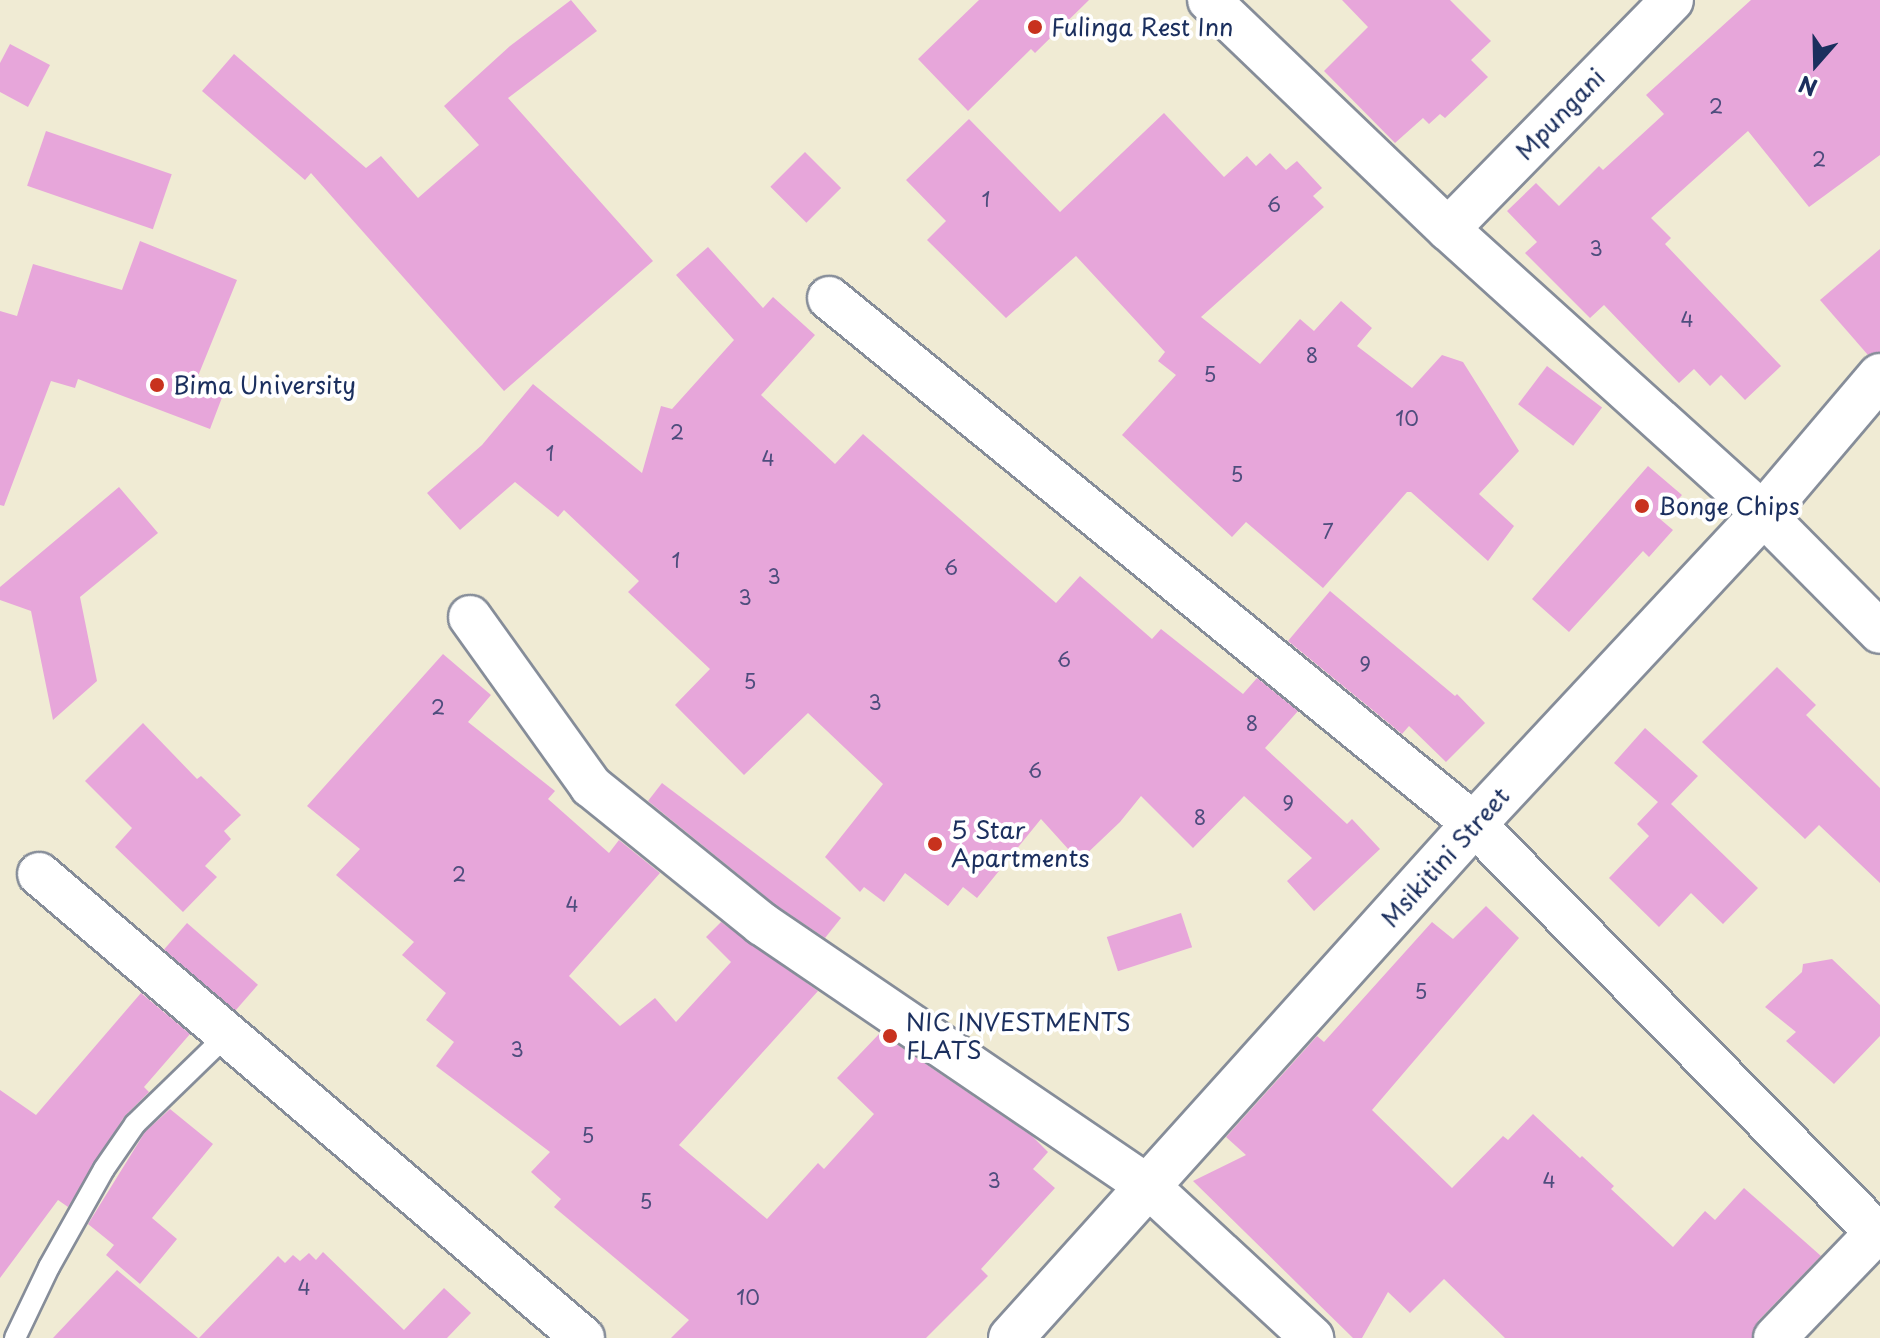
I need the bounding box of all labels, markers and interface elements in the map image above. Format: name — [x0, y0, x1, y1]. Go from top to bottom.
place label: Fulinga Rest Inn — [1051, 13, 1235, 41]
marker: Fulinga Rest Inn — [1026, 18, 1044, 36]
north arrow — [1776, 24, 1856, 104]
street label: Mpungani — [1510, 63, 1610, 165]
text: N — [1794, 69, 1821, 106]
house number: 2 — [1709, 94, 1723, 118]
house number: 2 — [1812, 147, 1826, 171]
house number: 1 — [982, 187, 990, 211]
house number: 6 — [1267, 192, 1281, 216]
house number: 3 — [1589, 236, 1603, 260]
house number: 4 — [1680, 307, 1694, 331]
house number: 8 — [1306, 343, 1318, 367]
house number: 5 — [1204, 362, 1216, 386]
place label: Bima University — [173, 371, 356, 399]
marker: Bima University — [148, 376, 166, 394]
house number: 10 — [1395, 406, 1419, 430]
house number: 2 — [670, 420, 684, 444]
house number: 1 — [546, 441, 554, 465]
house number: 4 — [761, 446, 775, 470]
house number: 5 — [1231, 462, 1243, 486]
place label: Bonge Chips — [1658, 492, 1802, 520]
marker: Bonge Chips — [1633, 497, 1651, 515]
house number: 7 — [1322, 519, 1334, 543]
house number: 1 — [672, 548, 680, 572]
house number: 6 — [944, 555, 958, 579]
house number: 3 — [767, 564, 781, 588]
house number: 3 — [738, 585, 752, 609]
house number: 6 — [1057, 647, 1071, 671]
house number: 9 — [1359, 652, 1371, 676]
house number: 5 — [744, 669, 756, 693]
house number: 3 — [868, 690, 882, 714]
house number: 2 — [431, 695, 445, 719]
house number: 8 — [1246, 711, 1258, 735]
house number: 6 — [1028, 758, 1042, 782]
street label: Msikitini Street — [1375, 781, 1515, 933]
house number: 9 — [1282, 791, 1294, 815]
house number: 8 — [1194, 805, 1206, 829]
place label: 5 Star Apartments — [951, 816, 1090, 872]
marker: 5 Star Apartments — [926, 835, 944, 853]
house number: 2 — [452, 862, 466, 886]
house number: 4 — [565, 892, 579, 916]
house number: 5 — [1415, 979, 1427, 1003]
place label: NIC INVESTMENTS FLATS — [906, 1008, 1133, 1064]
marker: NIC INVESTMENTS FLATS — [881, 1027, 899, 1045]
house number: 3 — [510, 1037, 524, 1061]
house number: 5 — [582, 1123, 594, 1147]
house number: 3 — [987, 1168, 1001, 1192]
house number: 4 — [1542, 1168, 1556, 1192]
house number: 5 — [640, 1189, 652, 1213]
house number: 4 — [297, 1275, 311, 1299]
house number: 10 — [736, 1285, 760, 1309]

